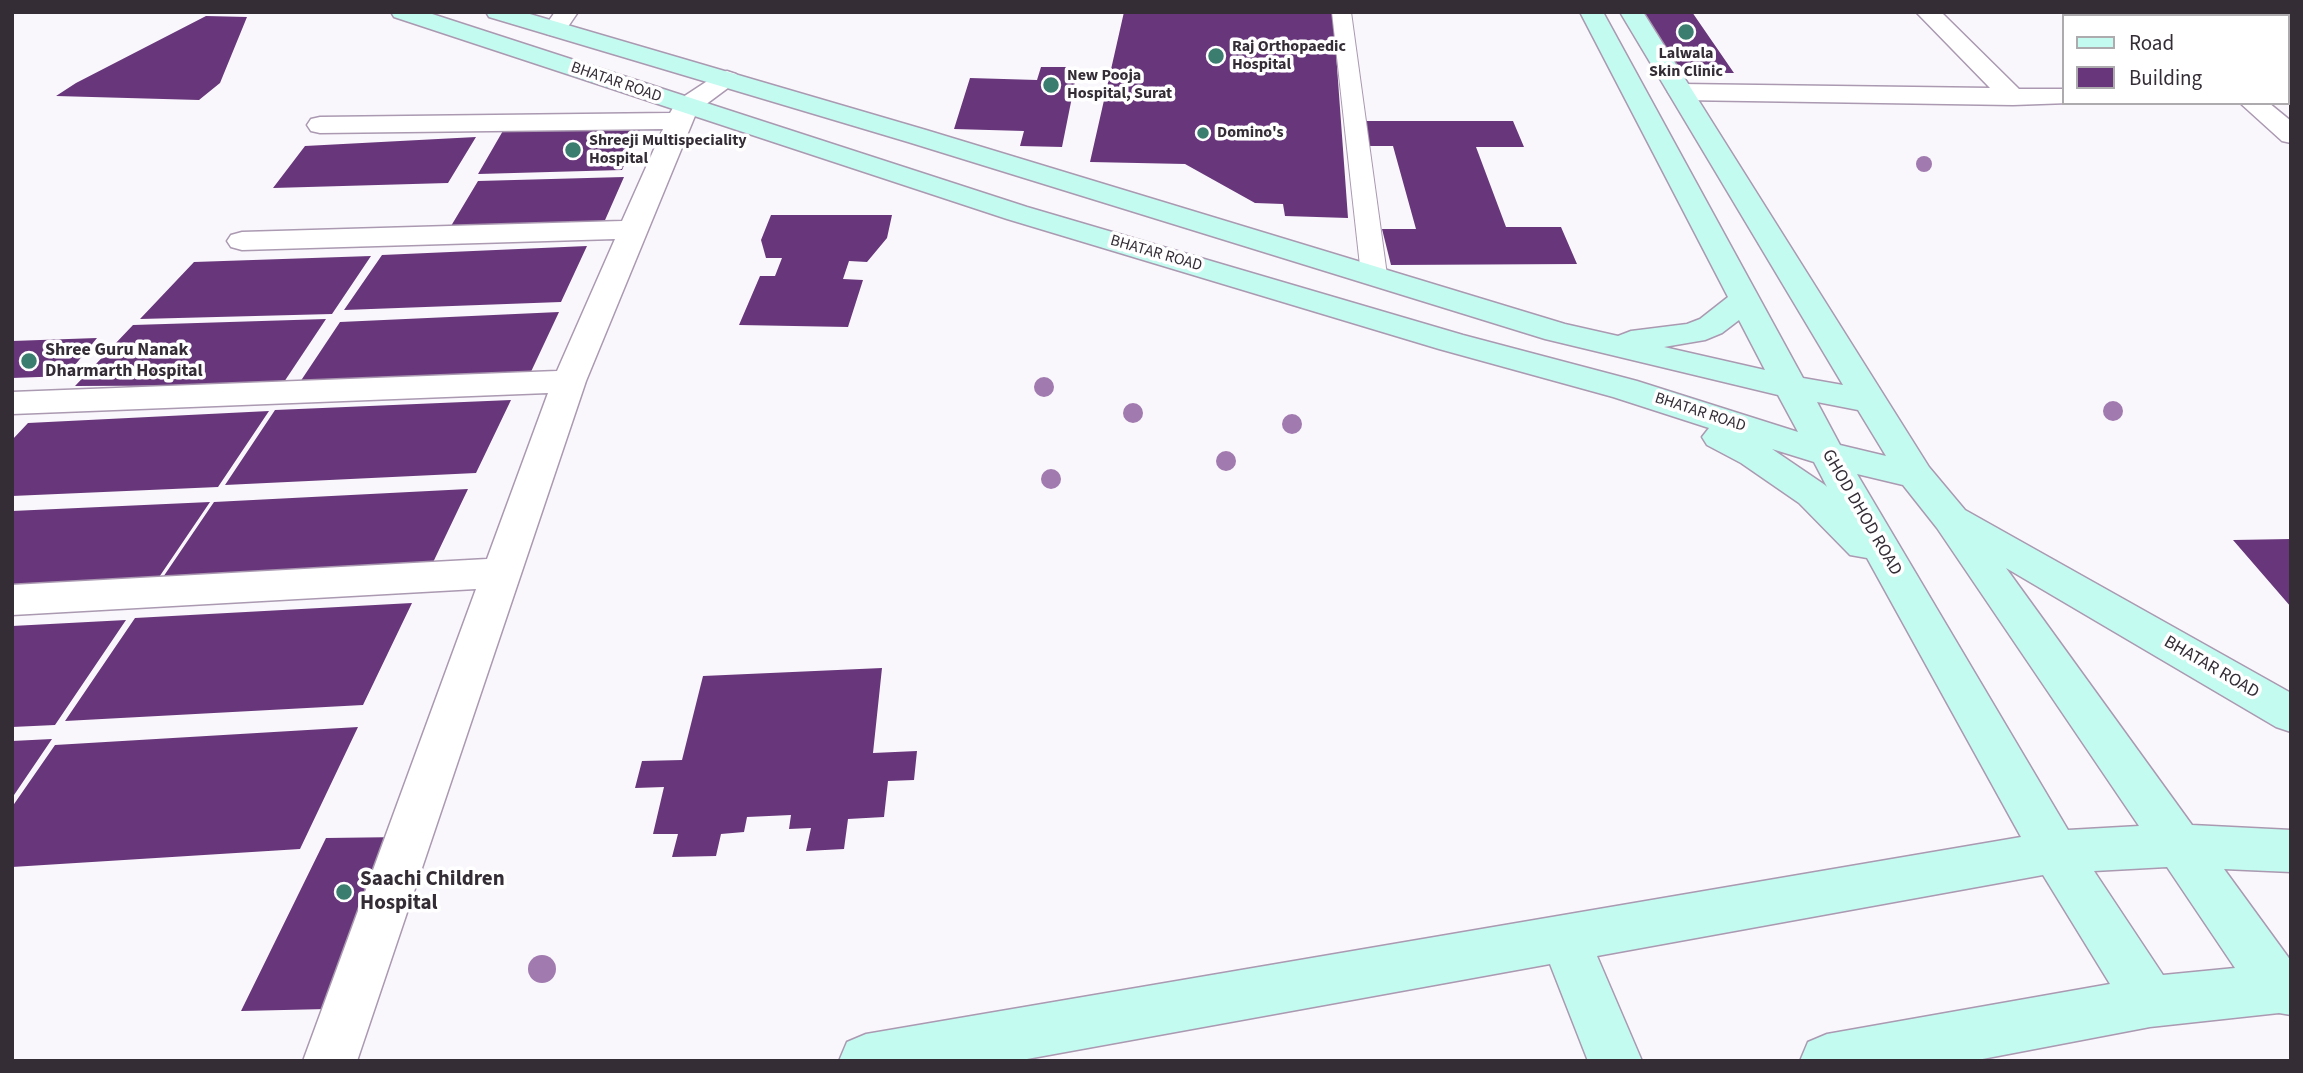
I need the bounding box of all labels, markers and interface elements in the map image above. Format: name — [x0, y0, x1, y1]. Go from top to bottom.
legend — [2062, 14, 2289, 105]
marker: Lalwala Skin Clinic — [1676, 22, 1696, 42]
text: Road — [2129, 28, 2174, 58]
place label: Raj Orthopaedic Hospital — [1232, 37, 1346, 75]
place label: Lalwala Skin Clinic — [1649, 44, 1723, 82]
marker: Raj Orthopaedic Hospital — [1206, 46, 1226, 66]
street label: BHATAR ROAD — [568, 59, 664, 107]
text: Building — [2129, 63, 2202, 93]
place label: New Pooja Hospital, Surat — [1067, 66, 1172, 104]
marker: New Pooja Hospital, Surat — [1041, 75, 1061, 95]
place label: Domino's — [1217, 123, 1284, 143]
marker: Domino's — [1195, 125, 1211, 141]
place label: Shreeji Multispeciality Hospital — [589, 131, 747, 169]
marker: Shreeji Multispeciality Hospital — [563, 140, 583, 160]
street label: BHATAR ROAD — [1108, 232, 1204, 276]
place label: Shree Guru Nanak Dharmarth Hospital — [45, 340, 203, 382]
marker: Shree Guru Nanak Dharmarth Hospital — [19, 351, 39, 371]
street label: BHATAR ROAD — [1652, 389, 1748, 437]
street label: GHOD DHOD ROAD — [1816, 446, 1906, 580]
street label: BHATAR ROAD — [2159, 632, 2263, 704]
place label: Saachi Children Hospital — [360, 867, 505, 917]
marker: Saachi Children Hospital — [334, 882, 354, 902]

